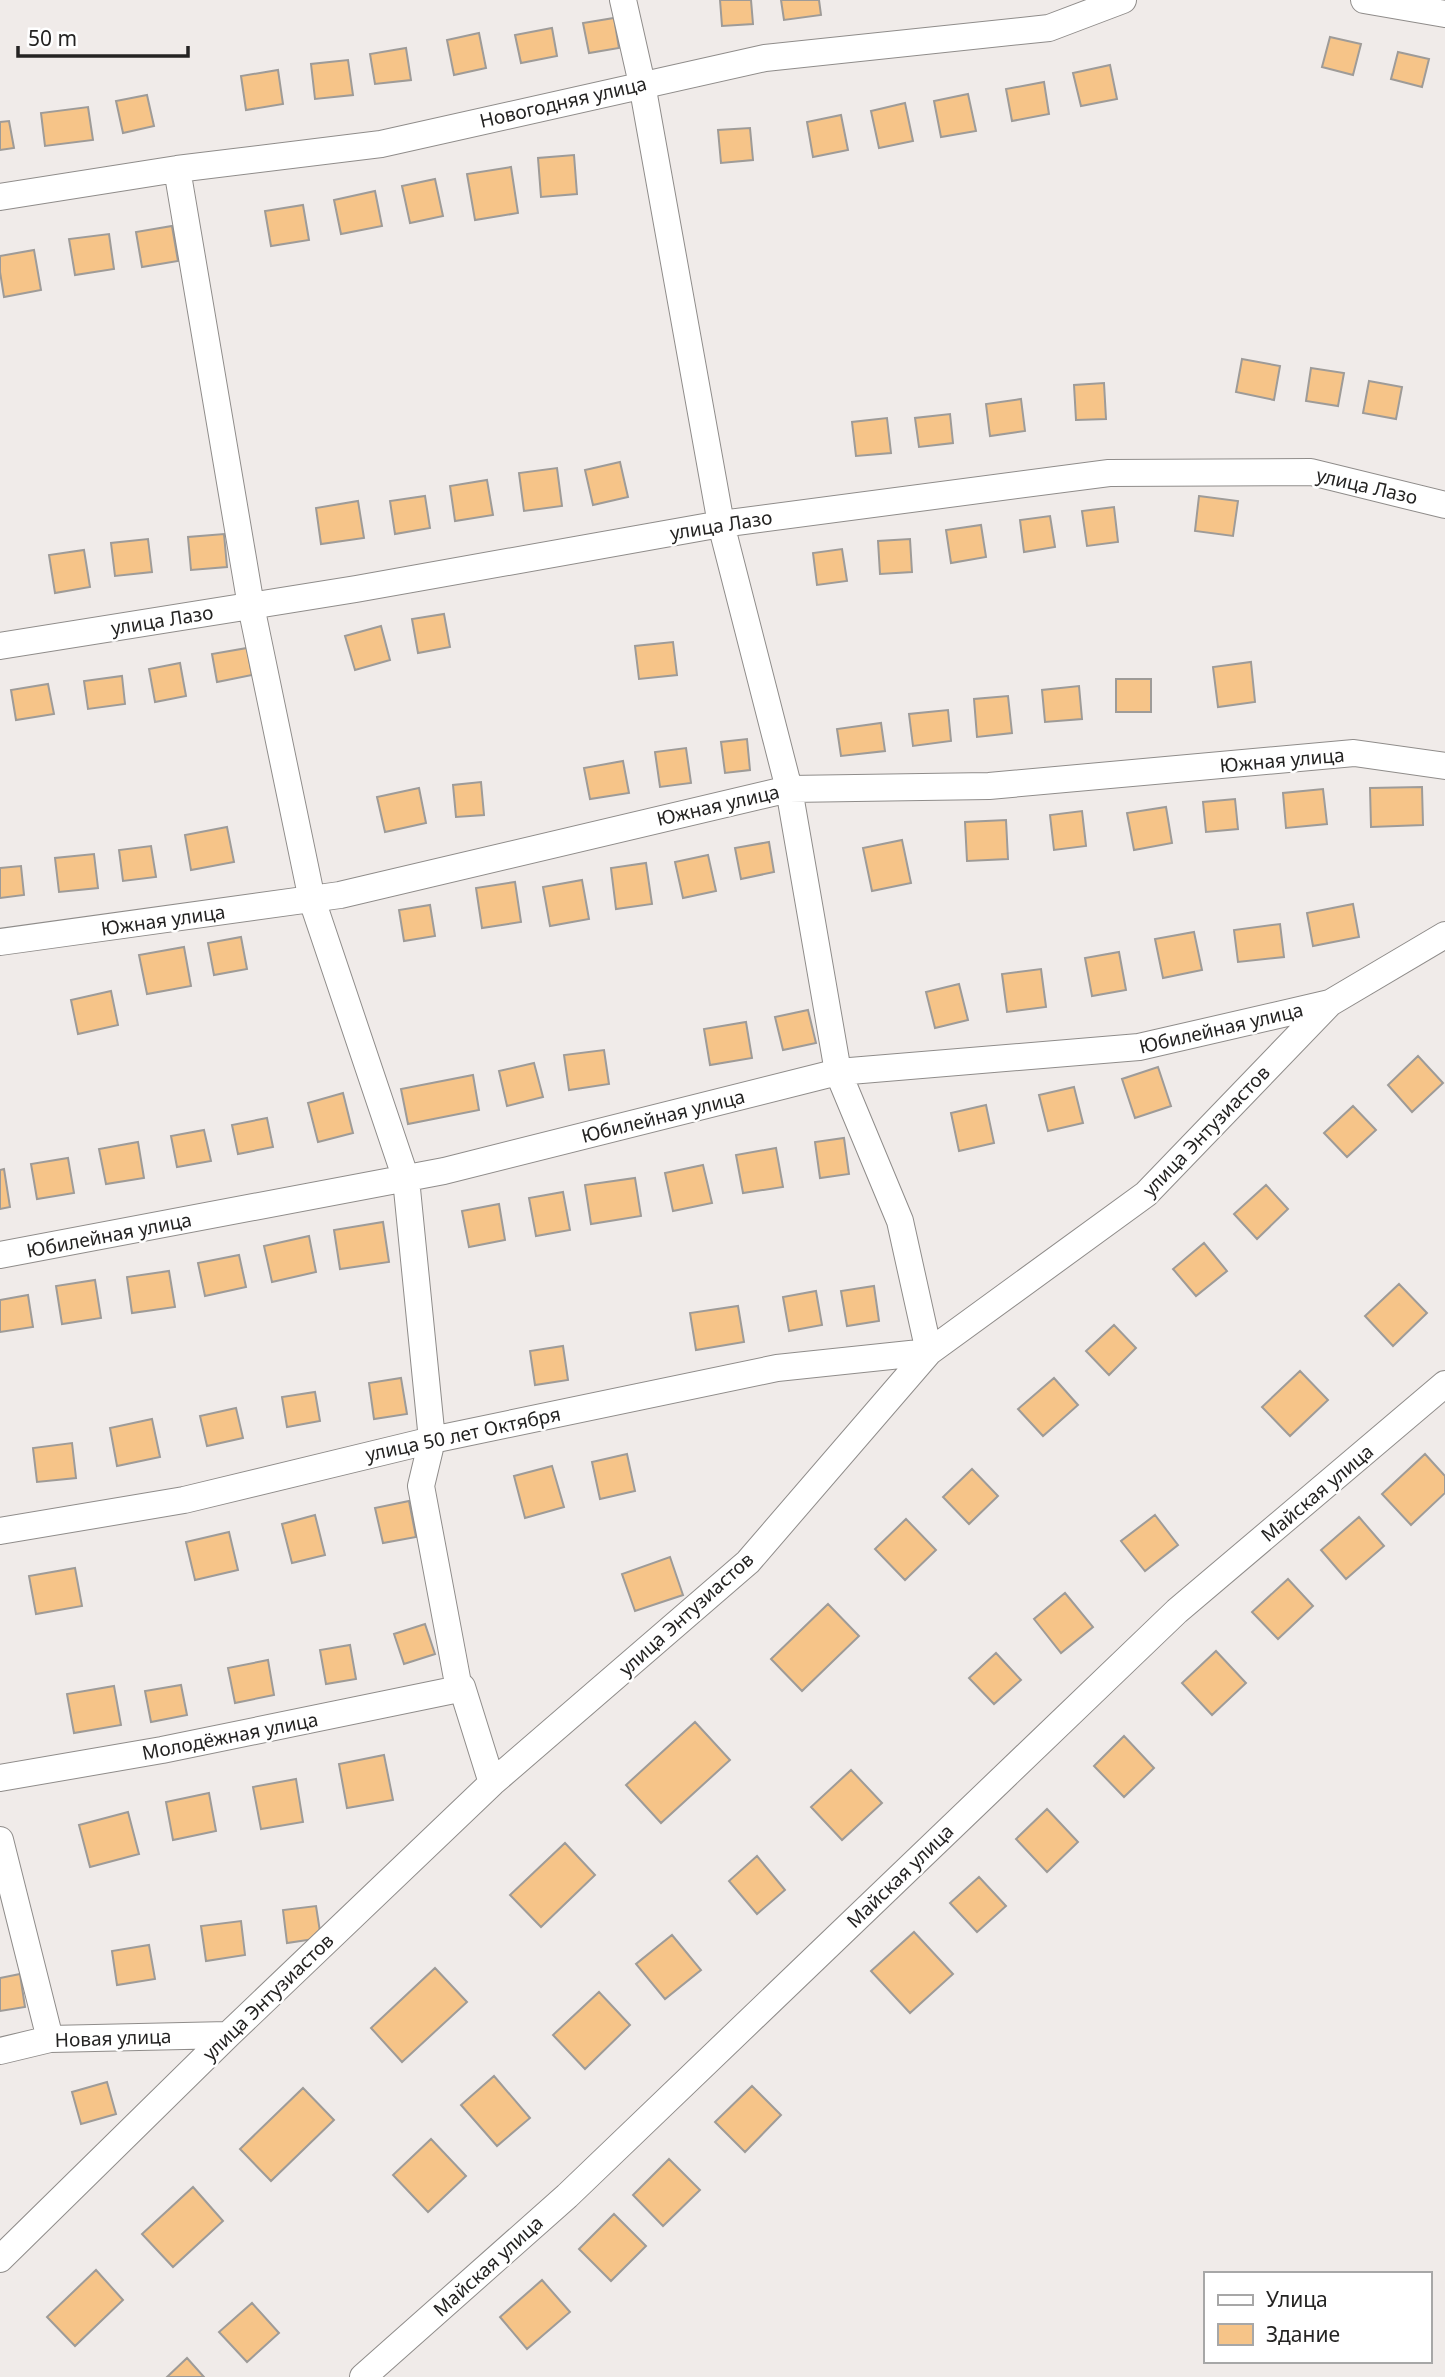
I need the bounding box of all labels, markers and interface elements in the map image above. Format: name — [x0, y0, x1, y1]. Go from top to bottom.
scale bar — [18, 14, 187, 58]
text: 50 m — [28, 24, 77, 52]
street label: Новогодняя улица — [477, 70, 649, 134]
street label: улица Лазо — [1314, 462, 1420, 510]
street label: улица Лазо — [668, 504, 774, 546]
street label: улица Лазо — [109, 599, 215, 641]
street label: Южная улица — [1219, 742, 1345, 778]
street label: Южная улица — [654, 778, 782, 832]
street label: Южная улица — [99, 898, 227, 942]
street label: Юбилейная улица — [1136, 996, 1306, 1060]
street label: улица Энтузиастов — [1137, 1060, 1275, 1202]
street label: Юбилейная улица — [579, 1083, 747, 1149]
street label: Юбилейная улица — [24, 1206, 194, 1264]
street label: улица 50 лет Октября — [363, 1401, 563, 1467]
street label: Майская улица — [1255, 1438, 1379, 1548]
street label: улица Энтузиастов — [613, 1546, 759, 1682]
street label: Молодёжная улица — [140, 1706, 320, 1766]
street label: Майская улица — [841, 1818, 959, 1934]
street label: улица Энтузиастов — [197, 1928, 339, 2066]
street label: Новая улица — [54, 2023, 172, 2053]
street label: Майская улица — [428, 2210, 548, 2322]
legend — [1204, 2272, 1431, 2363]
text: Улица — [1266, 2285, 1328, 2313]
text: Здание — [1266, 2320, 1340, 2348]

